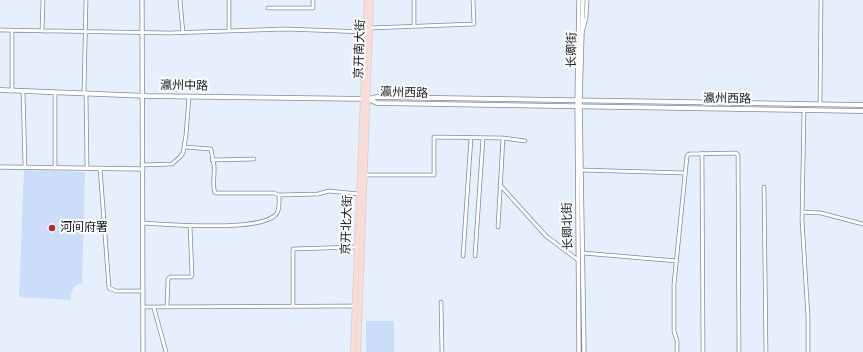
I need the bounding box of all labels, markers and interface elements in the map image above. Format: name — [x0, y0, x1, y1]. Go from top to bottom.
street label: 京开南大街 — [352, 19, 368, 79]
street label: 长卿街 — [564, 32, 580, 68]
street label: 瀛州中路 — [160, 78, 208, 94]
street label: 瀛州西路 — [380, 85, 428, 101]
street label: 瀛州西路 — [703, 91, 751, 107]
street label: 京开北大街 — [339, 195, 355, 255]
street label: 长卿北街 — [560, 202, 576, 250]
place label: 河间府署 — [60, 221, 108, 235]
marker: 河间府署 — [47, 223, 57, 233]

